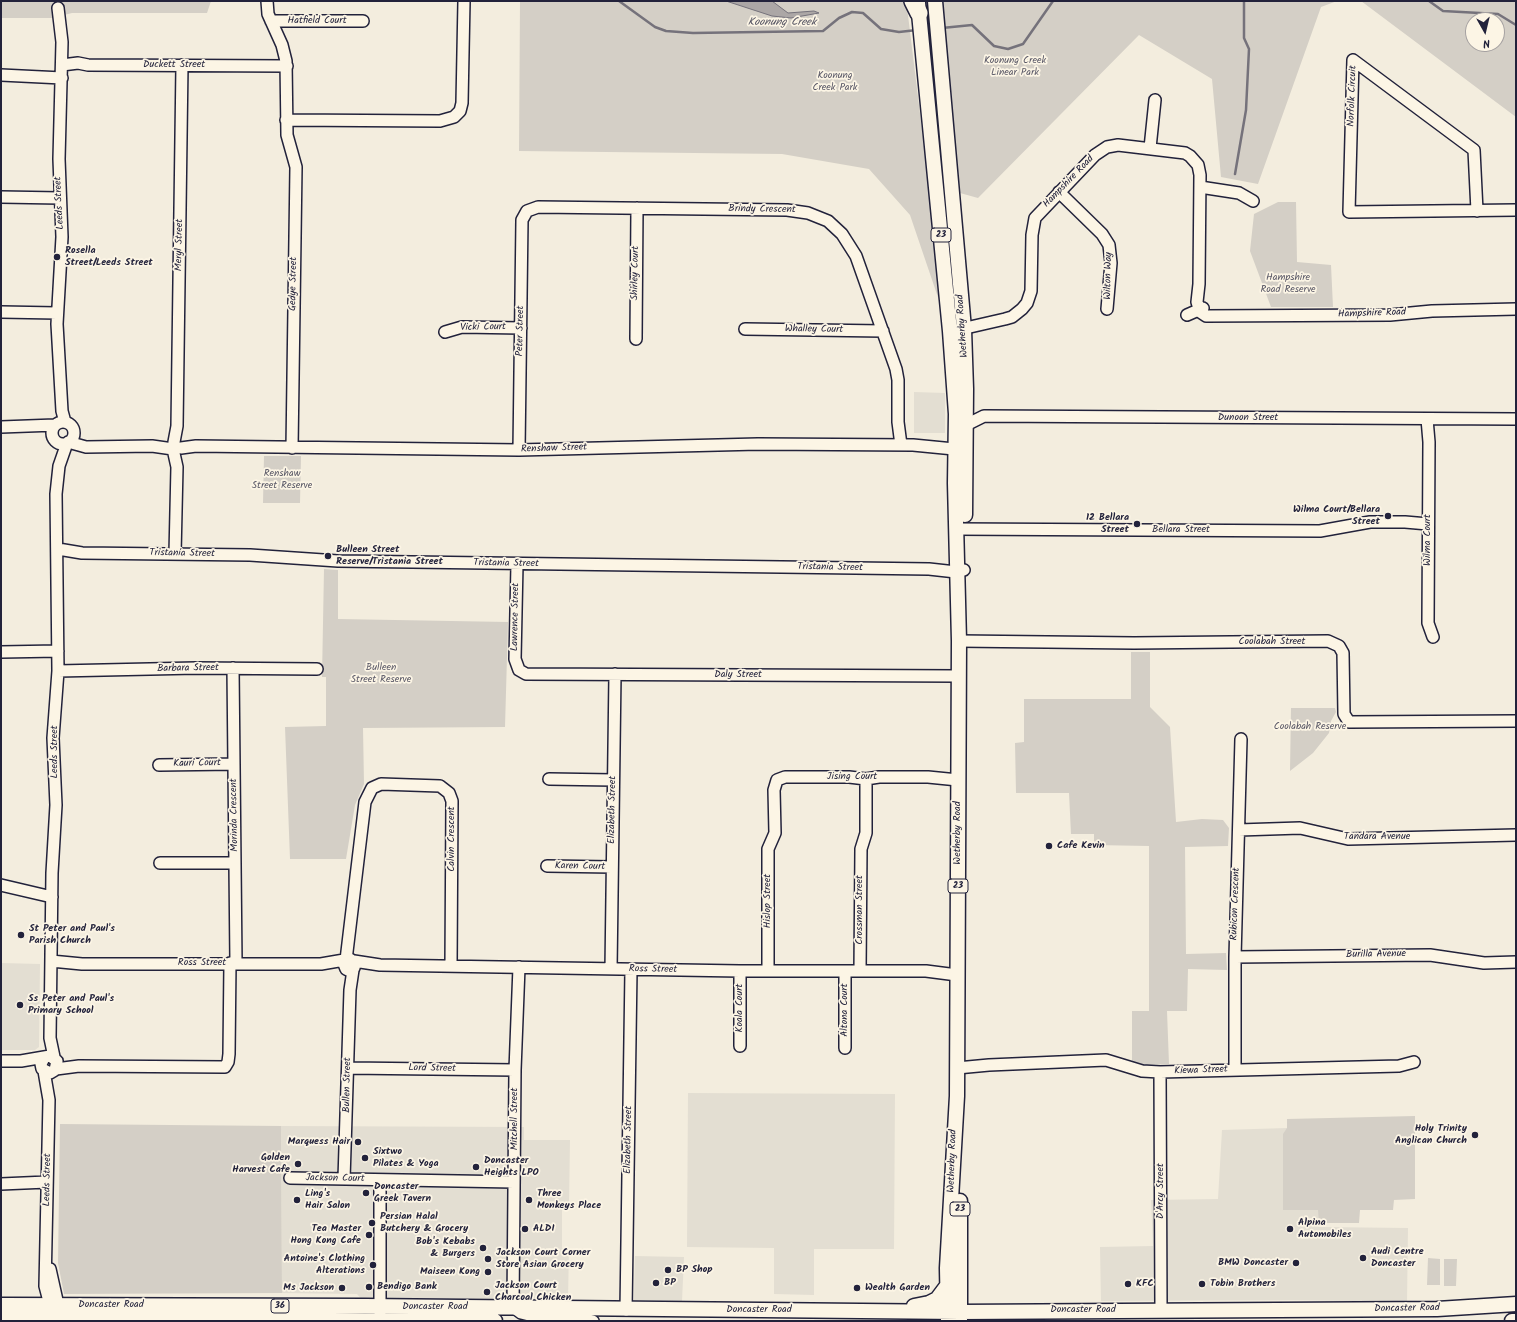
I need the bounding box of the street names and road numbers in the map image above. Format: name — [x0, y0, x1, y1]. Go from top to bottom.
street label: Hatfield Court — [288, 15, 346, 27]
street label: Duckett Street — [143, 59, 205, 71]
street label: Norfolk Circuit — [1346, 65, 1360, 127]
street label: Hampshire Road — [1041, 153, 1097, 211]
street label: Leeds Street — [53, 176, 67, 230]
street label: Brindy Crescent — [728, 203, 796, 217]
street label: Meryl Street — [174, 219, 186, 271]
road number: 23 — [931, 228, 951, 242]
street label: Shirley Court — [630, 246, 642, 300]
street label: Wilton Way — [1103, 252, 1115, 300]
street label: Gedye Street — [288, 257, 300, 311]
street label: Wetherby Road — [955, 294, 971, 358]
street label: Peter Street — [515, 305, 527, 357]
street label: Hampshire Road — [1338, 307, 1406, 321]
street label: Vicki Court — [460, 322, 506, 334]
street label: Whalley Court — [785, 323, 843, 337]
street label: Dunoon Street — [1218, 412, 1278, 424]
street label: Renshaw Street — [521, 442, 587, 456]
street label: Wilma Court — [1422, 514, 1434, 566]
street label: Bellara Street — [1152, 524, 1210, 536]
street label: Tristania Street — [149, 547, 215, 561]
street label: Tristania Street — [473, 557, 539, 571]
street label: Tristania Street — [797, 561, 863, 575]
street label: Lawrence Street — [509, 583, 523, 651]
street label: Coolabah Street — [1239, 636, 1305, 648]
street label: Barbara Street — [157, 662, 219, 676]
street label: Daly Street — [714, 669, 762, 681]
street label: Leeds Street — [49, 725, 61, 779]
street label: Kauri Court — [173, 758, 221, 770]
street label: Jising Court — [827, 771, 877, 783]
street label: Elizabeth Street — [606, 776, 620, 844]
street label: Morinda Crescent — [228, 778, 242, 852]
street label: Wetherby Road — [952, 801, 964, 865]
street label: Calvin Crescent — [446, 806, 458, 872]
street label: Tandara Avenue — [1344, 831, 1410, 843]
street label: Karen Court — [555, 861, 605, 873]
street label: Rubicon Crescent — [1229, 867, 1243, 941]
street label: Hislop Street — [762, 874, 774, 928]
street label: Crossman Street — [854, 875, 866, 945]
road number: 23 — [948, 879, 968, 893]
street label: Burilla Avenue — [1346, 948, 1406, 962]
street label: Ross Street — [178, 957, 226, 969]
street label: Ross Street — [629, 964, 677, 976]
street label: Altona Court — [839, 983, 851, 1037]
street label: Koala Court — [734, 984, 746, 1032]
street label: Bullen Street — [342, 1057, 354, 1113]
street label: Lord Street — [408, 1063, 456, 1075]
street label: Kiewa Street — [1174, 1064, 1228, 1078]
street label: Mitchell Street — [509, 1088, 521, 1150]
street label: Elizabeth Street — [622, 1106, 636, 1174]
street label: Wetherby Road — [946, 1129, 960, 1193]
street label: Leeds Street — [42, 1153, 54, 1207]
street label: D'Arcy Street — [1155, 1163, 1167, 1219]
street label: Jackson Court — [305, 1172, 365, 1186]
road number: 23 — [950, 1202, 970, 1216]
street label: Doncaster Road — [78, 1299, 144, 1311]
road number: 36 — [271, 1299, 289, 1313]
street label: Doncaster Road — [402, 1301, 468, 1313]
street label: Doncaster Road — [1374, 1302, 1440, 1316]
street label: Doncaster Road — [726, 1304, 792, 1316]
street label: Doncaster Road — [1050, 1304, 1116, 1316]

